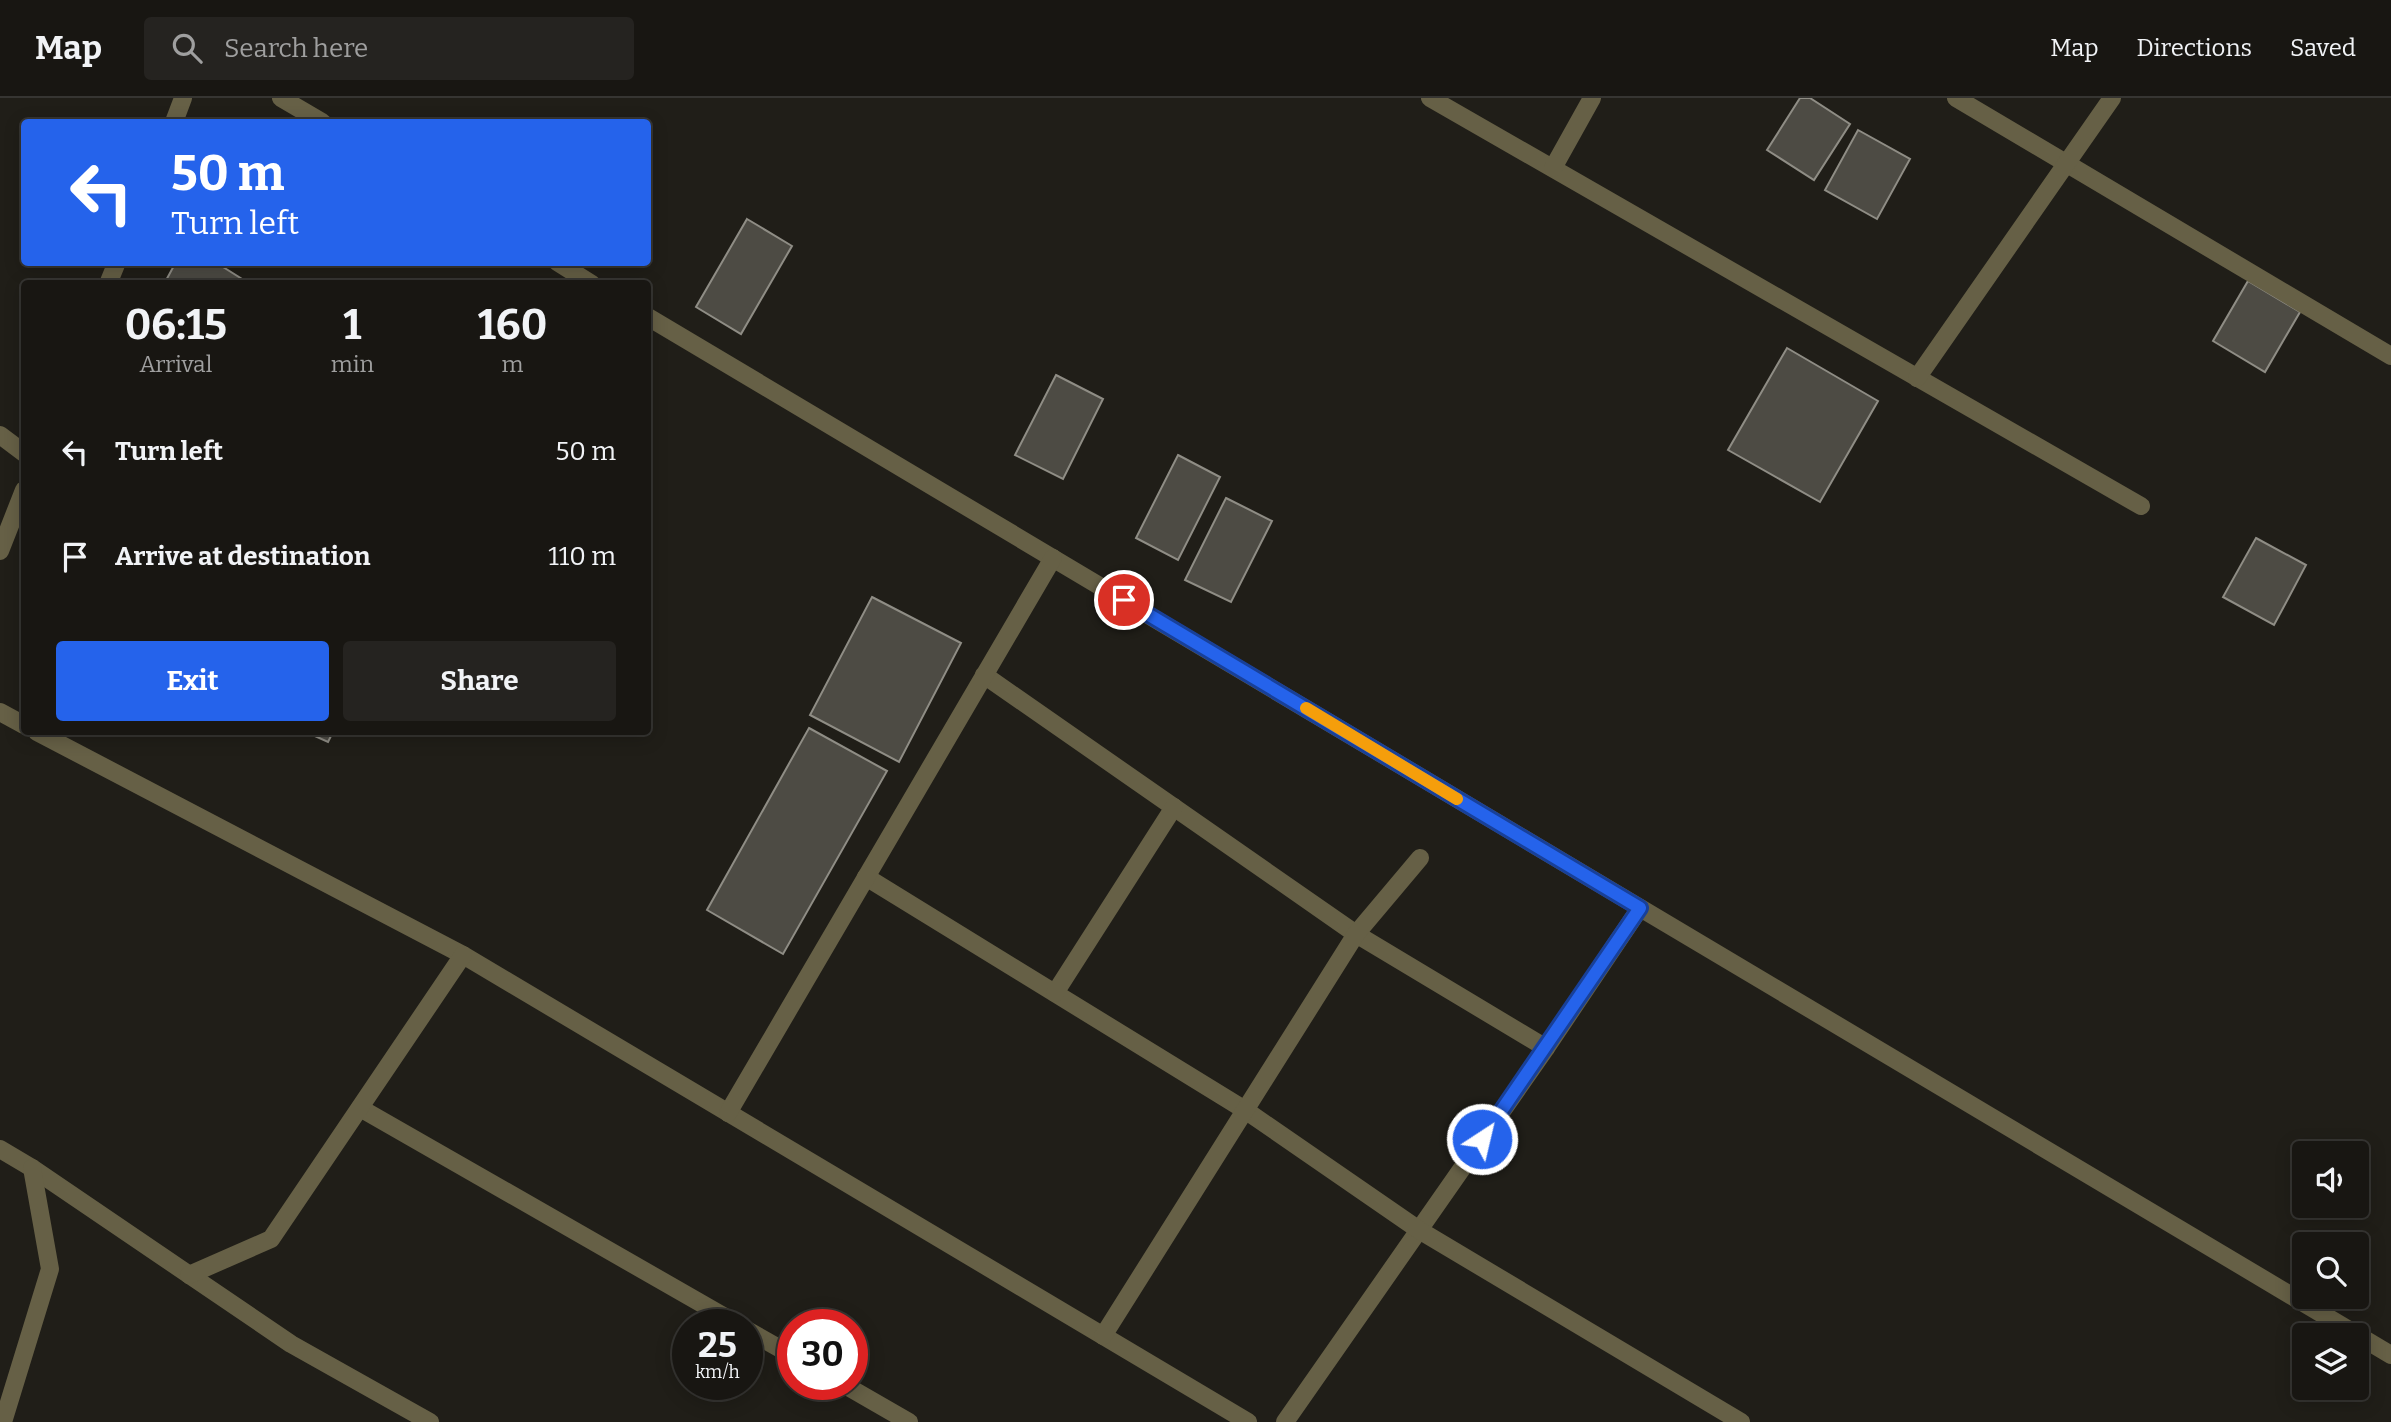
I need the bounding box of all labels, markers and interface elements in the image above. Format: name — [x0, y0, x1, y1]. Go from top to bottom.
search box — [144, 17, 634, 80]
text: Map — [35, 28, 102, 68]
icon: search — [168, 29, 206, 67]
text: Search here — [224, 33, 368, 64]
text: Map — [2050, 34, 2099, 62]
text: Directions — [2137, 34, 2252, 62]
text: Saved — [2290, 34, 2356, 62]
text: 50 m — [171, 144, 284, 203]
icon: left — [56, 147, 147, 238]
text: Turn left — [171, 204, 299, 242]
text: 06:15 — [125, 300, 227, 350]
text: 1 — [343, 300, 361, 350]
text: 160 — [478, 300, 547, 350]
text: Arrival — [139, 350, 212, 378]
text: min — [331, 350, 374, 378]
text: m — [502, 350, 523, 378]
icon: left — [56, 433, 94, 471]
text: Turn left — [115, 436, 223, 467]
text: 50 m — [555, 436, 616, 467]
icon: arrive — [56, 538, 94, 576]
text: Arrive at destination — [115, 541, 370, 572]
text: 110 m — [548, 541, 616, 572]
pin — [1094, 570, 1154, 630]
icon: arrive — [1105, 581, 1143, 619]
button: Exit — [56, 641, 329, 721]
button: Share — [343, 641, 616, 721]
position arrow — [1445, 1102, 1519, 1176]
map controls — [2292, 1141, 2369, 1400]
button: sound — [2292, 1141, 2369, 1218]
button: search — [2292, 1232, 2369, 1309]
speed limit sign: 30 — [777, 1309, 868, 1400]
button: layers — [2292, 1323, 2369, 1400]
text: 25 — [698, 1324, 737, 1366]
text: km/h — [695, 1361, 740, 1383]

